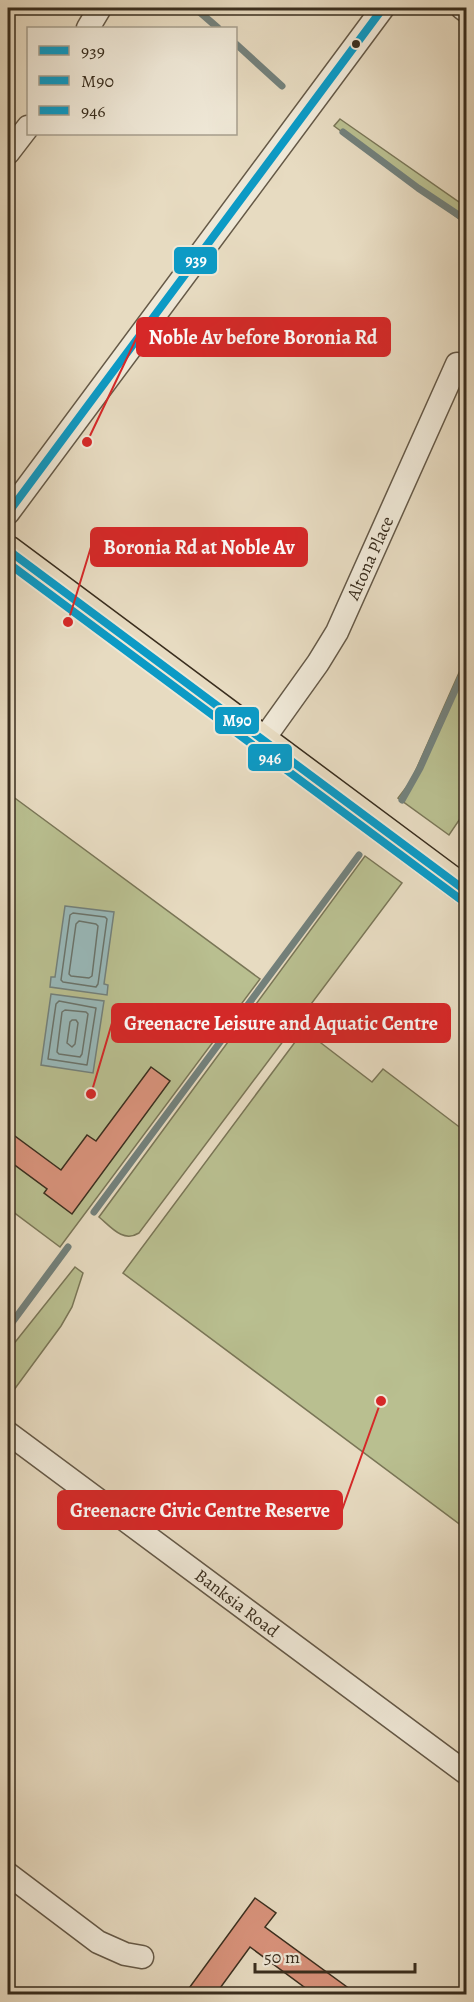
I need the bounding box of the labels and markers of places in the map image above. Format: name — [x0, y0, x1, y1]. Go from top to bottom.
unlabelled marker — [350, 38, 362, 50]
callout: Noble Av before Boronia Rd — [137, 318, 390, 356]
callout: Boronia Rd at Noble Av — [91, 528, 307, 566]
callout: Greenacre Leisure and Aquatic Centre — [112, 1004, 450, 1042]
callout: Greenacre Civic Centre Reserve — [58, 1491, 342, 1529]

